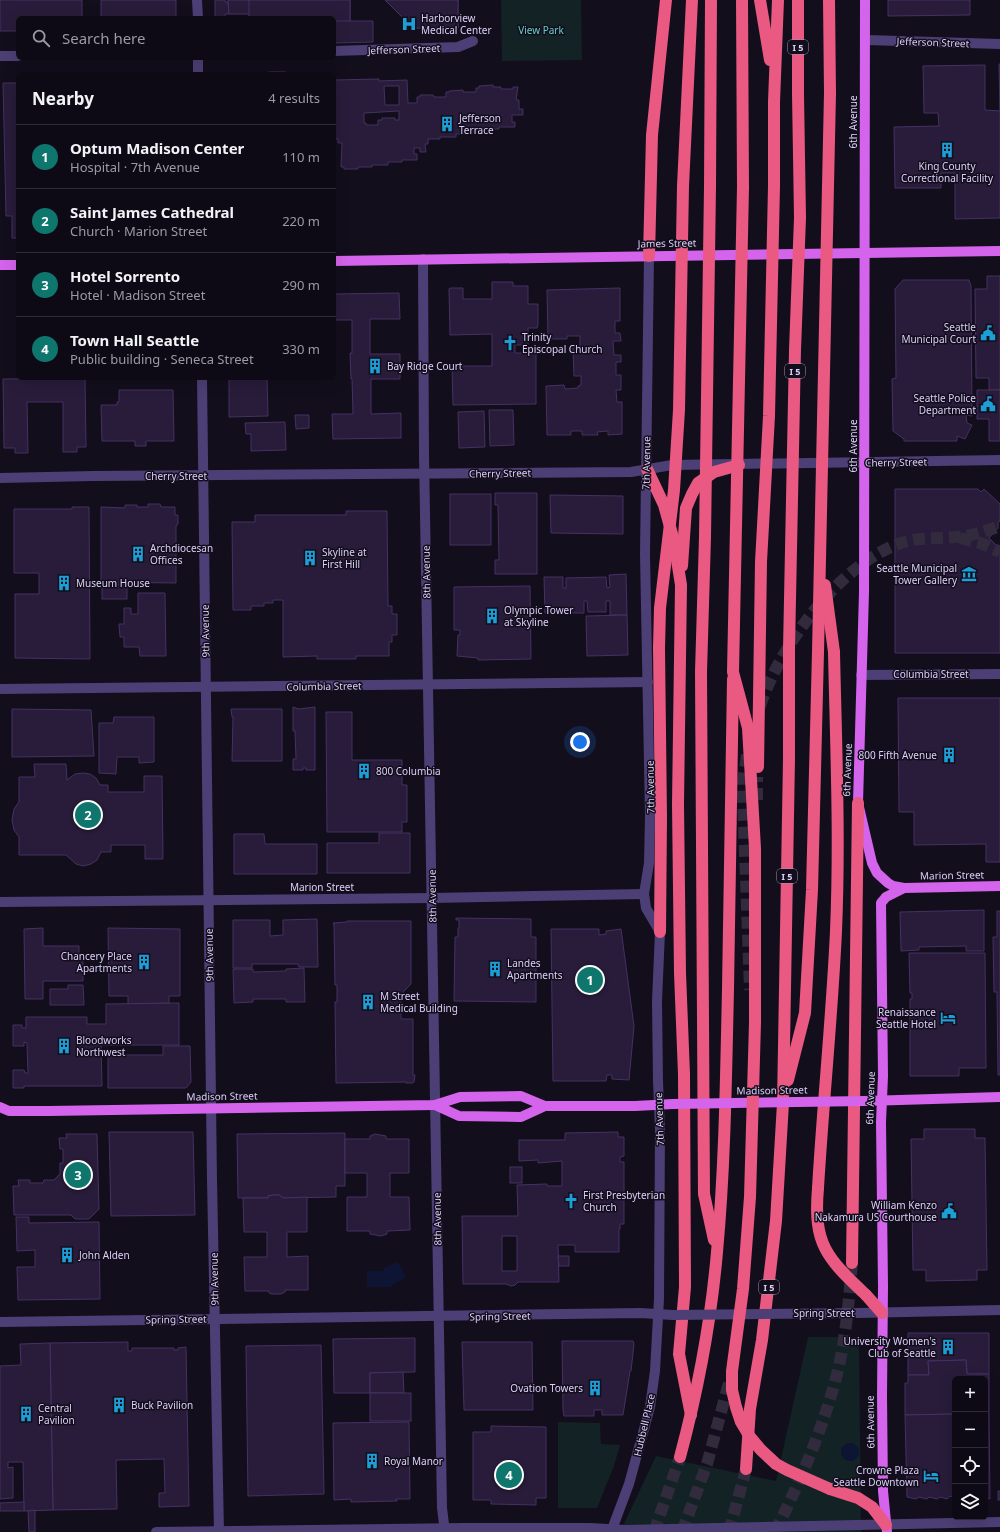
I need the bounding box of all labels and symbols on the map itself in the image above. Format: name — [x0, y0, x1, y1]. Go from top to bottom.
place label: Harborview Medical Center — [421, 11, 492, 37]
hospital icon: Harborview Medical Center — [400, 15, 418, 33]
park label: View Park — [518, 23, 564, 37]
street label: Jefferson Street — [895, 34, 970, 50]
road number: I 5 — [788, 40, 808, 54]
street label: Jefferson Street — [366, 41, 441, 57]
street label: 6th Avenue — [846, 95, 860, 149]
place label: Jefferson Terrace — [458, 111, 501, 137]
building icon: Jefferson Terrace — [438, 115, 456, 133]
building icon: King County Correctional Facility — [938, 141, 956, 159]
place label: King County Correctional Facility — [901, 159, 994, 185]
street label: James Street — [637, 235, 697, 251]
place label: Seattle Municipal Court — [901, 320, 976, 346]
public building icon: Seattle Municipal Court — [979, 324, 997, 342]
place label: Trinity Episcopal Church — [522, 330, 602, 356]
church icon: Trinity Episcopal Church — [501, 334, 519, 352]
building icon: Bay Ridge Court — [366, 357, 384, 375]
place label: Bay Ridge Court — [387, 359, 463, 373]
road number: I 5 — [785, 364, 805, 378]
place label: Seattle Police Department — [914, 391, 976, 417]
public building icon: Seattle Police Department — [979, 395, 997, 413]
street label: 6th Avenue — [846, 419, 860, 473]
street label: 7th Avenue — [639, 436, 653, 490]
street label: Cherry Street — [865, 454, 928, 470]
street label: Cherry Street — [469, 465, 532, 481]
street label: Cherry Street — [145, 469, 207, 483]
place label: Archdiocesan Offices — [150, 541, 213, 567]
building icon: Archdiocesan Offices — [129, 545, 147, 563]
place label: Skyline at First Hill — [322, 545, 367, 571]
street label: 8th Avenue — [419, 545, 433, 599]
building icon: Skyline at First Hill — [301, 549, 319, 567]
place label: Seattle Municipal Tower Gallery — [876, 561, 958, 587]
museum icon: Seattle Municipal Tower Gallery — [960, 565, 978, 583]
building icon: Museum House — [55, 574, 73, 592]
place label: Museum House — [76, 576, 150, 590]
place label: Olympic Tower at Skyline — [504, 603, 573, 629]
street label: 9th Avenue — [198, 604, 212, 658]
building icon: Olympic Tower at Skyline — [483, 607, 501, 625]
street label: Columbia Street — [893, 667, 969, 681]
street label: Columbia Street — [286, 678, 362, 694]
your location — [570, 732, 590, 752]
street label: 6th Avenue — [839, 743, 855, 797]
building icon: 800 Fifth Avenue — [940, 746, 958, 764]
place label: 800 Fifth Avenue — [859, 748, 937, 762]
street label: 7th Avenue — [643, 760, 657, 814]
building icon: 800 Columbia — [355, 762, 373, 780]
place label: 800 Columbia — [376, 764, 441, 778]
pin: 2 — [75, 800, 101, 830]
street label: Marion Street — [920, 867, 985, 883]
street label: 8th Avenue — [425, 869, 439, 923]
road number: I 5 — [777, 869, 797, 883]
street label: Marion Street — [290, 880, 354, 894]
street label: 9th Avenue — [202, 928, 216, 982]
place label: Chancery Place Apartments — [61, 949, 132, 975]
building icon: Chancery Place Apartments — [135, 953, 153, 971]
place label: Landes Apartments — [507, 956, 563, 982]
building icon: Landes Apartments — [486, 960, 504, 978]
pin: 1 — [577, 965, 603, 995]
place label: M Street Medical Building — [380, 989, 458, 1015]
building icon: M Street Medical Building — [359, 993, 377, 1011]
place label: Renaissance Seattle Hotel — [876, 1005, 936, 1031]
hotel icon: Renaissance Seattle Hotel — [939, 1009, 957, 1027]
place label: Bloodworks Northwest — [76, 1033, 132, 1059]
building icon: Bloodworks Northwest — [55, 1037, 73, 1055]
street label: 6th Avenue — [862, 1071, 878, 1125]
street label: Madison Street — [736, 1082, 808, 1098]
street label: Madison Street — [186, 1088, 258, 1104]
street label: 7th Avenue — [651, 1092, 667, 1146]
pin: 3 — [65, 1160, 91, 1190]
place label: First Presbyterian Church — [583, 1188, 665, 1214]
street label: 8th Avenue — [430, 1192, 444, 1246]
church icon: First Presbyterian Church — [562, 1192, 580, 1210]
place label: William Kenzo Nakamura US Courthouse — [815, 1198, 937, 1224]
public building icon: William Kenzo Nakamura US Courthouse — [940, 1202, 958, 1220]
building icon: John Alden — [58, 1246, 76, 1264]
place label: John Alden — [78, 1248, 130, 1262]
street label: 9th Avenue — [207, 1252, 221, 1306]
road number: I 5 — [759, 1280, 779, 1294]
street label: Spring Street — [793, 1306, 855, 1320]
street label: Spring Street — [469, 1308, 531, 1324]
street label: Spring Street — [145, 1311, 207, 1327]
place label: University Women's Club of Seattle — [843, 1334, 936, 1360]
building icon: University Women's Club of Seattle — [939, 1338, 957, 1356]
building icon: Ovation Towers — [586, 1379, 604, 1397]
place label: Ovation Towers — [510, 1381, 583, 1395]
street label: Hubbell Place — [630, 1392, 658, 1458]
street label: 6th Avenue — [863, 1395, 877, 1449]
building icon: Buck Pavilion — [110, 1396, 128, 1414]
place label: Buck Pavilion — [131, 1398, 193, 1412]
place label: Central Pavilion — [38, 1401, 75, 1427]
building icon: Central Pavilion — [17, 1405, 35, 1423]
building icon: Royal Manor — [363, 1452, 381, 1470]
place label: Royal Manor — [384, 1454, 443, 1468]
pin: 4 — [496, 1460, 522, 1490]
place label: Crowne Plaza Seattle Downtown — [834, 1463, 919, 1489]
hotel icon: Crowne Plaza Seattle Downtown — [922, 1467, 940, 1485]

